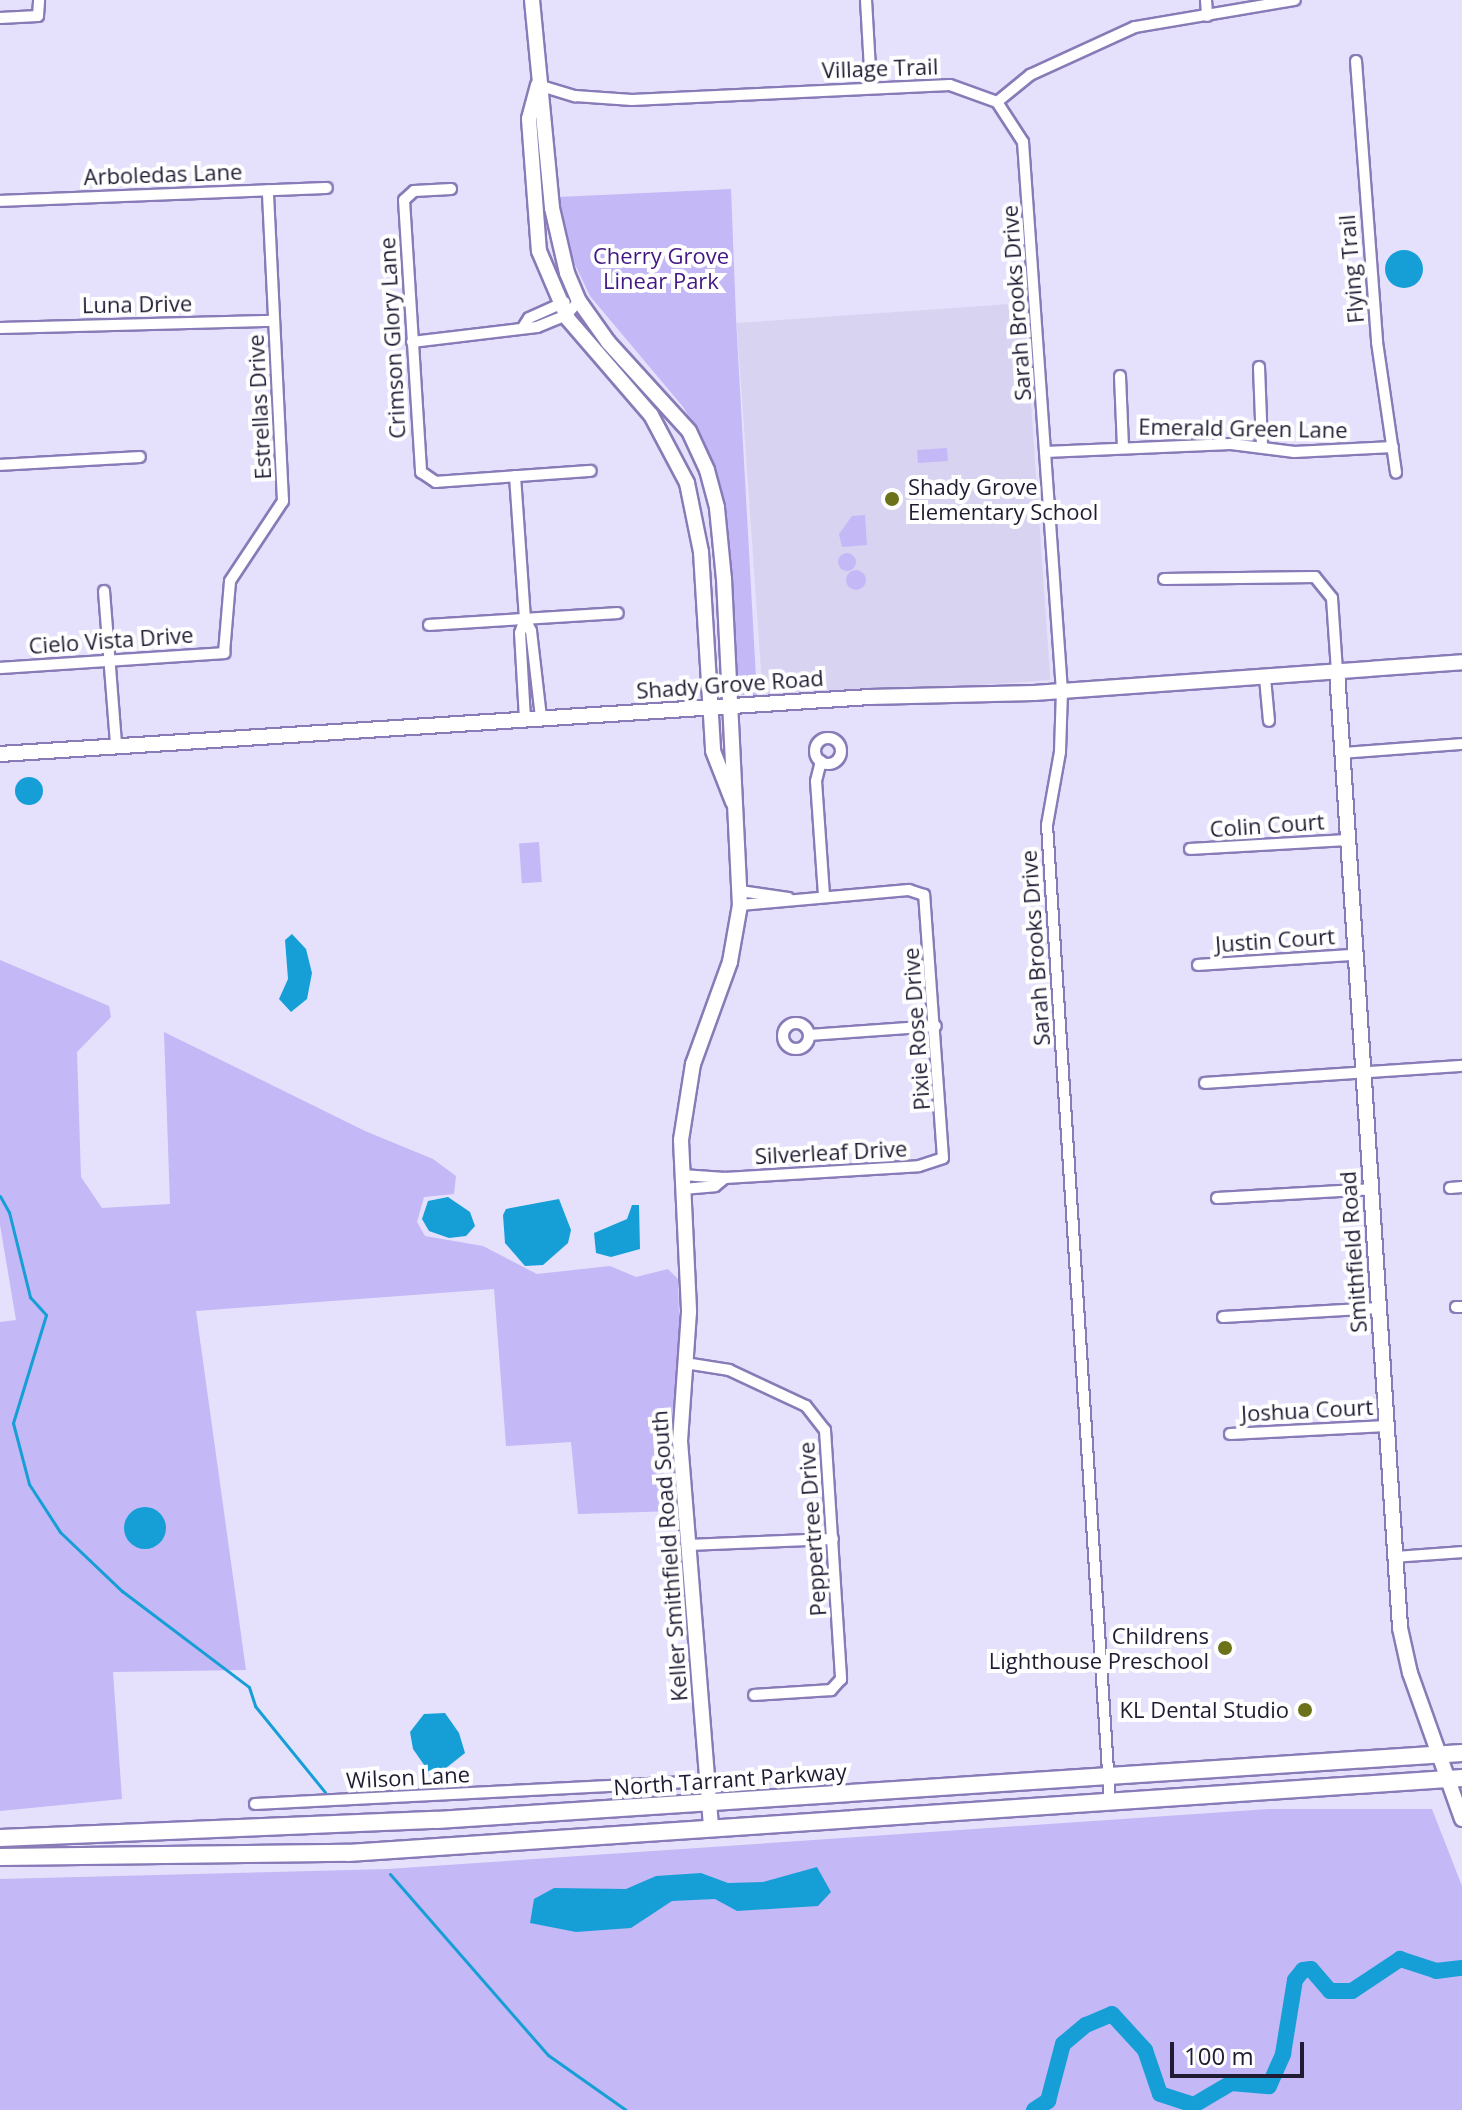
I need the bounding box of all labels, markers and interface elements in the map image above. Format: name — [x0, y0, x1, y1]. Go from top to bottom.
street label: Village Trail — [821, 53, 939, 83]
street label: Arboledas Lane — [83, 158, 243, 190]
street label: Sarah Brooks Drive — [996, 204, 1036, 402]
street label: Flying Trail — [1333, 214, 1369, 324]
street label: Crimson Glory Lane — [374, 237, 410, 439]
park label: Cherry Grove Linear Park — [593, 242, 729, 294]
street label: Luna Drive — [82, 290, 192, 318]
street label: Estrellas Drive — [242, 334, 276, 480]
street label: Emerald Green Lane — [1138, 413, 1348, 443]
place label: Shady Grove Elementary School — [908, 473, 1098, 524]
marker: Shady Grove Elementary School — [883, 490, 901, 508]
street label: Cielo Vista Drive — [28, 621, 194, 659]
street label: Shady Grove Road — [635, 664, 825, 704]
street label: Colin Court — [1209, 808, 1325, 842]
street label: Sarah Brooks Drive — [1015, 849, 1055, 1047]
street label: Justin Court — [1214, 923, 1336, 957]
street label: Pixie Rose Drive — [897, 947, 935, 1111]
street label: Silverleaf Drive — [754, 1135, 908, 1169]
street label: Smithfield Road — [1334, 1170, 1372, 1334]
street label: Joshua Court — [1240, 1393, 1374, 1427]
street label: Keller Smithfield Road South — [646, 1410, 692, 1702]
street label: Peppertree Drive — [793, 1441, 831, 1617]
place label: Childrens Lighthouse Preschool — [989, 1622, 1209, 1674]
marker: Childrens Lighthouse Preschool — [1216, 1639, 1234, 1657]
place label: KL Dental Studio — [1120, 1697, 1289, 1723]
marker: KL Dental Studio — [1296, 1701, 1314, 1719]
street label: North Tarrant Parkway — [612, 1758, 848, 1800]
street label: Wilson Lane — [345, 1761, 471, 1793]
scale bar — [1174, 2026, 1308, 2076]
text: 100 m — [1184, 2039, 1254, 2072]

